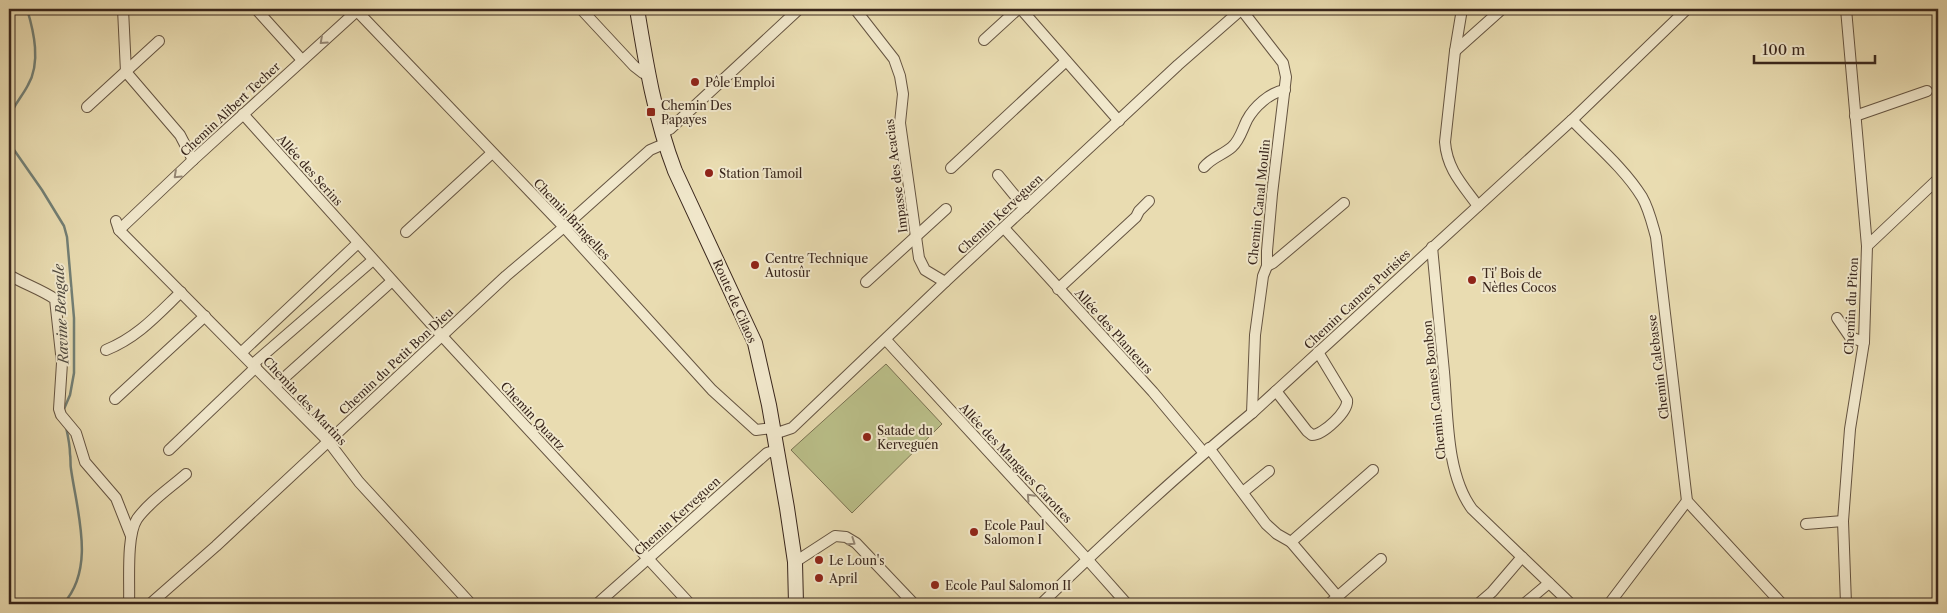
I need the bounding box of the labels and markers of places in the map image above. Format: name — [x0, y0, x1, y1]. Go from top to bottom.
place label: Pôle Emploi — [705, 75, 775, 90]
marker: Pôle Emploi — [689, 76, 701, 88]
place label: Chemin Des Papayes — [661, 98, 732, 127]
marker: Chemin Des Papayes — [645, 106, 657, 118]
place label: Station Tamoil — [719, 166, 803, 181]
marker: Station Tamoil — [703, 167, 715, 179]
place label: Centre Technique Autosûr — [764, 251, 868, 280]
marker: Centre Technique Autosûr — [749, 259, 761, 271]
place label: Ti' Bois de Nèfles Cocos — [1482, 266, 1557, 295]
marker: Ti' Bois de Nèfles Cocos — [1466, 274, 1478, 286]
place label: Satade du Kerveguen — [877, 423, 939, 452]
marker: Satade du Kerveguen — [861, 431, 873, 443]
place label: Ecole Paul Salomon I — [984, 518, 1045, 547]
marker: Ecole Paul Salomon I — [968, 526, 980, 538]
place label: Le Loun's — [829, 553, 884, 568]
marker: Le Loun's — [813, 554, 825, 566]
place label: April — [828, 571, 858, 586]
marker: April — [813, 572, 825, 584]
place label: Ecole Paul Salomon II — [945, 578, 1071, 593]
marker: Ecole Paul Salomon II — [929, 579, 941, 591]

